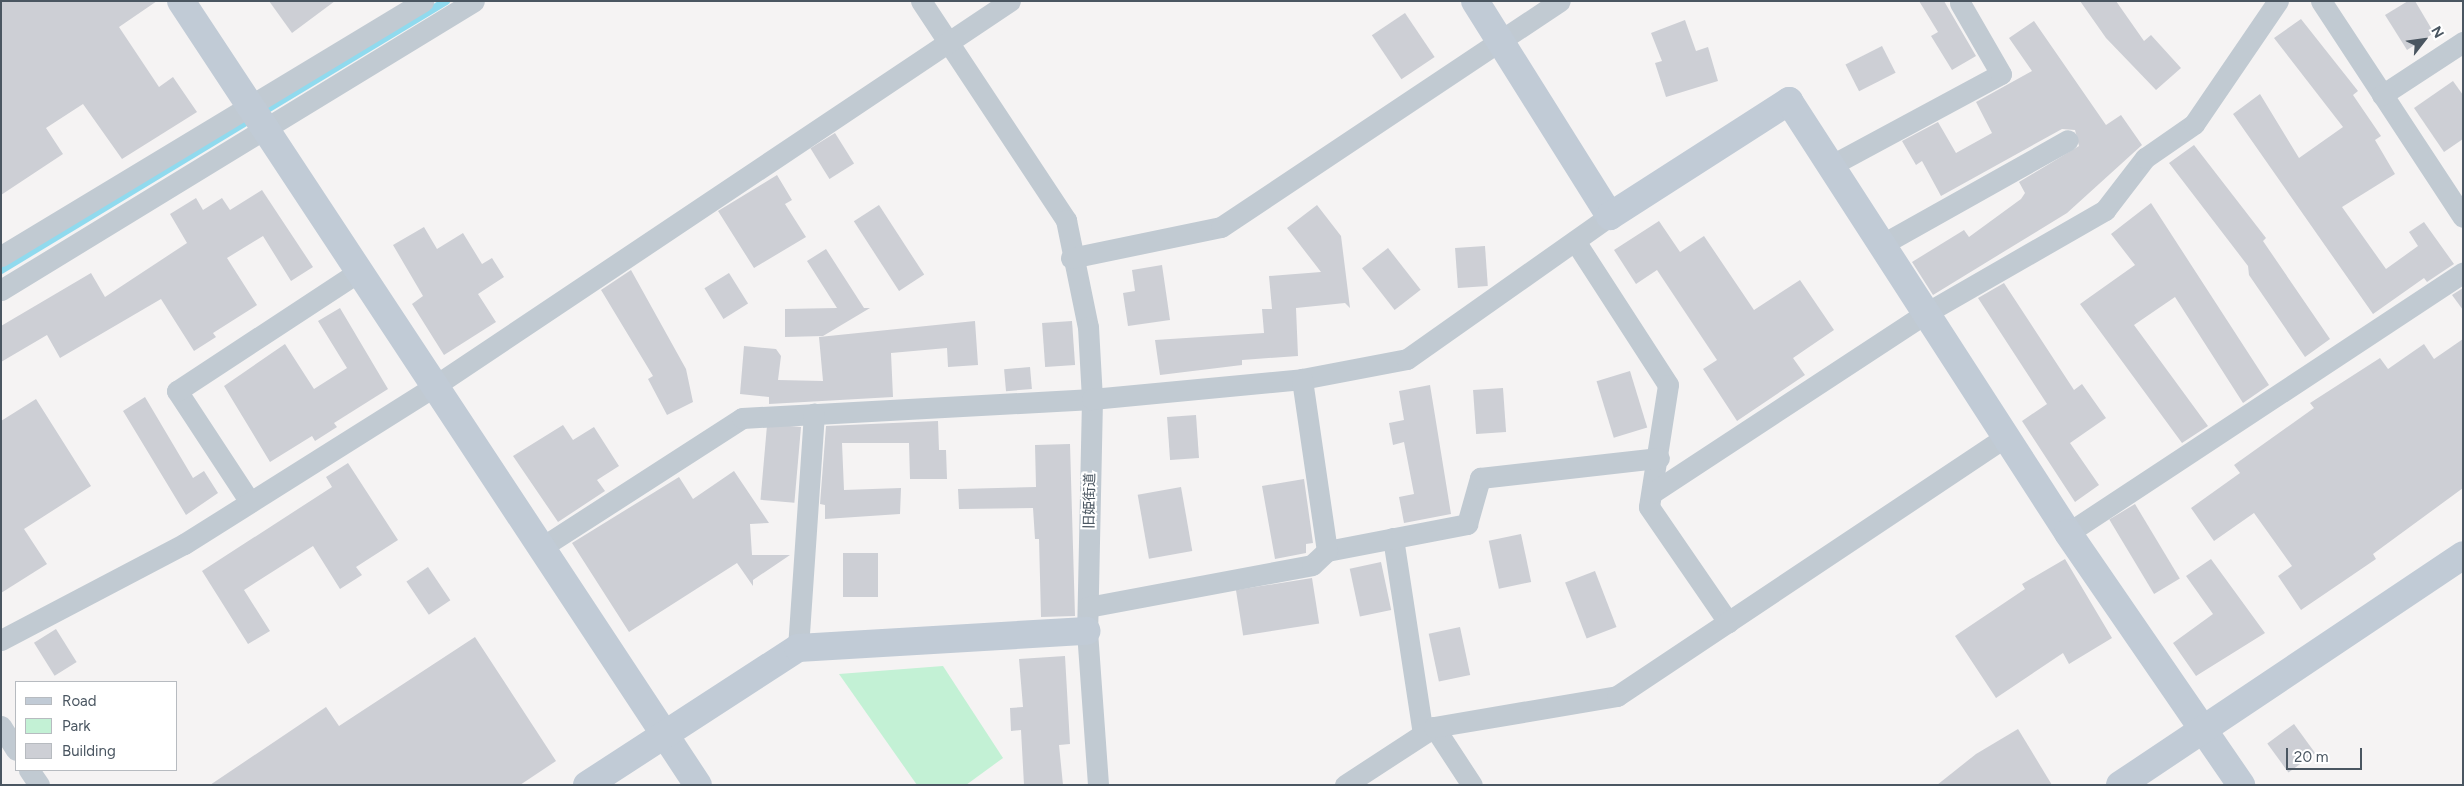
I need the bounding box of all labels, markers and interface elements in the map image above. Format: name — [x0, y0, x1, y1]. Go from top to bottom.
north arrow — [2399, 15, 2449, 65]
text: N — [2427, 23, 2447, 41]
street label: 旧姫街道 — [1081, 473, 1099, 529]
legend — [15, 681, 178, 771]
text: Road — [62, 692, 97, 710]
text: Park — [62, 717, 91, 735]
scale bar — [2289, 738, 2365, 770]
text: Building — [62, 742, 116, 760]
text: 20 m — [2294, 748, 2328, 766]

